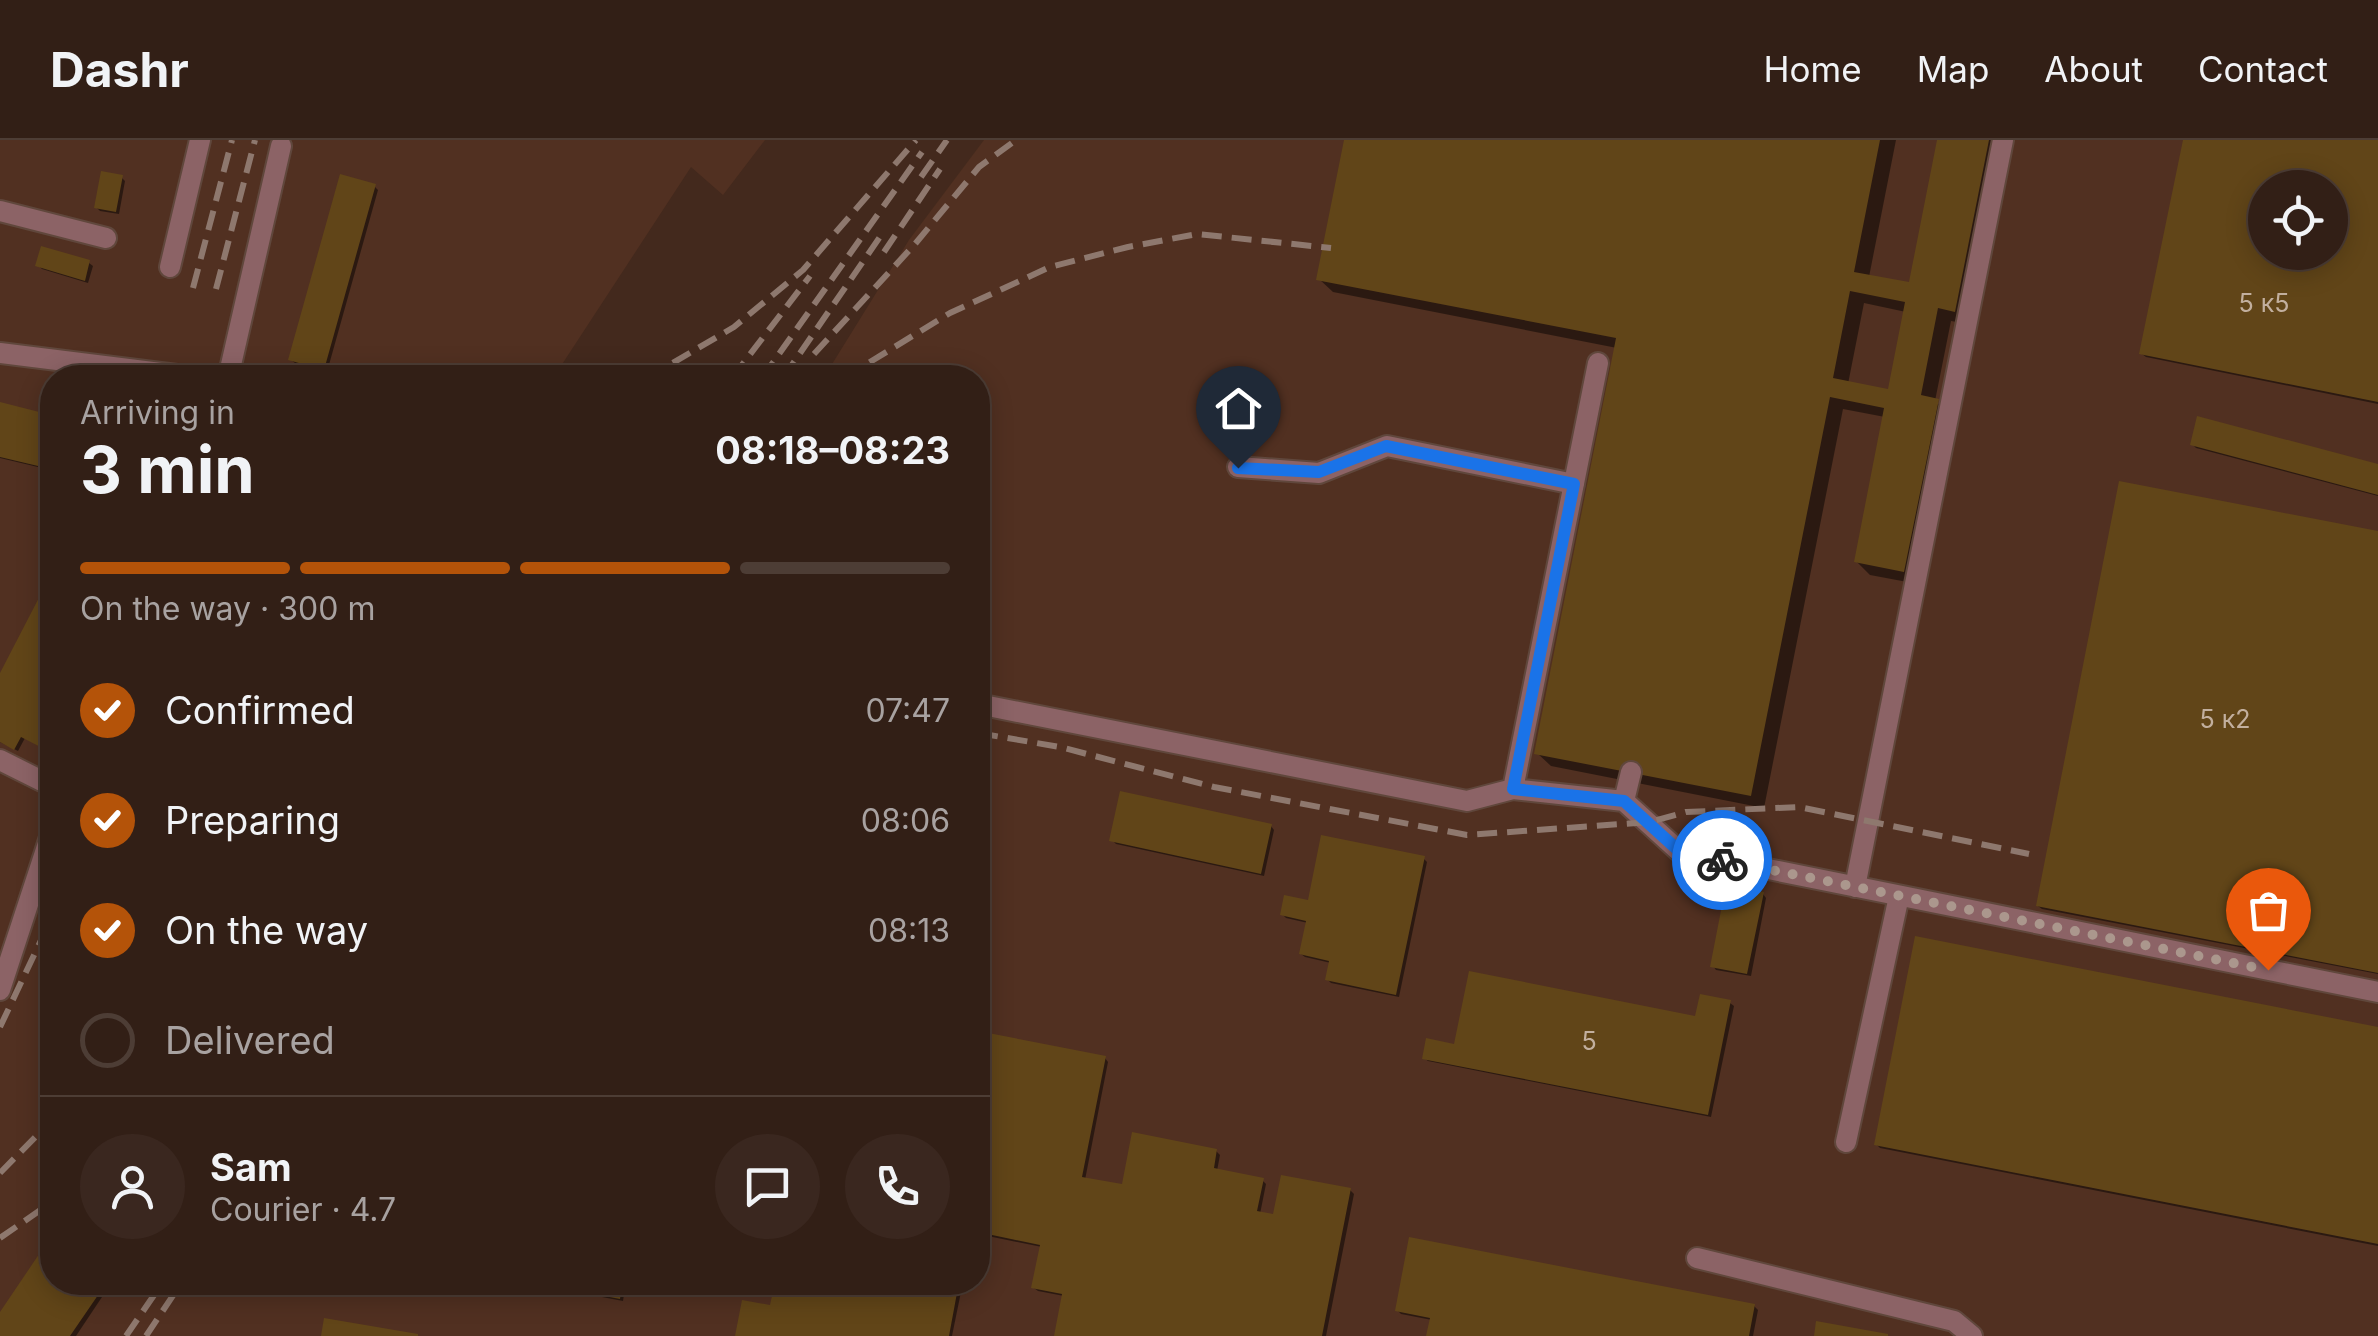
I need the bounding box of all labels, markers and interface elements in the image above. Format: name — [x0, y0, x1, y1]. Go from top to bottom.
text: Dashr — [50, 40, 189, 99]
text: Home — [1764, 48, 1862, 90]
text: Map — [1917, 48, 1989, 90]
text: About — [2044, 48, 2143, 90]
text: Contact — [2198, 48, 2328, 90]
map controls — [2248, 170, 2348, 270]
button: locate — [2248, 170, 2348, 270]
house number: 5 к5 — [2239, 288, 2289, 318]
pin — [1196, 366, 1281, 469]
icon: home — [1211, 381, 1266, 436]
text: Arriving in — [80, 393, 235, 432]
text: 08:18–08:23 — [715, 427, 950, 473]
text: 3 min — [80, 430, 255, 509]
text: On the way · 300 m — [80, 589, 375, 628]
icon: check — [80, 683, 135, 738]
text: Confirmed — [165, 687, 355, 733]
text: 07:47 — [865, 691, 950, 730]
house number: 5 к2 — [2199, 704, 2251, 734]
icon: check — [80, 793, 135, 848]
text: Preparing — [165, 797, 340, 843]
text: 08:06 — [861, 801, 950, 840]
courier — [1672, 810, 1772, 910]
icon: bike — [1695, 833, 1750, 888]
pin — [2226, 868, 2311, 971]
icon: bag — [2241, 883, 2296, 938]
icon: check — [80, 903, 135, 958]
text: On the way — [165, 907, 368, 953]
text: 08:13 — [868, 911, 950, 950]
text: Delivered — [165, 1017, 335, 1063]
house number: 5 — [1581, 1026, 1597, 1056]
button: person — [80, 1134, 185, 1239]
button: chat — [715, 1134, 820, 1239]
button: phone — [845, 1134, 950, 1239]
text: Sam — [210, 1144, 292, 1190]
text: Courier · 4.7 — [210, 1190, 396, 1229]

